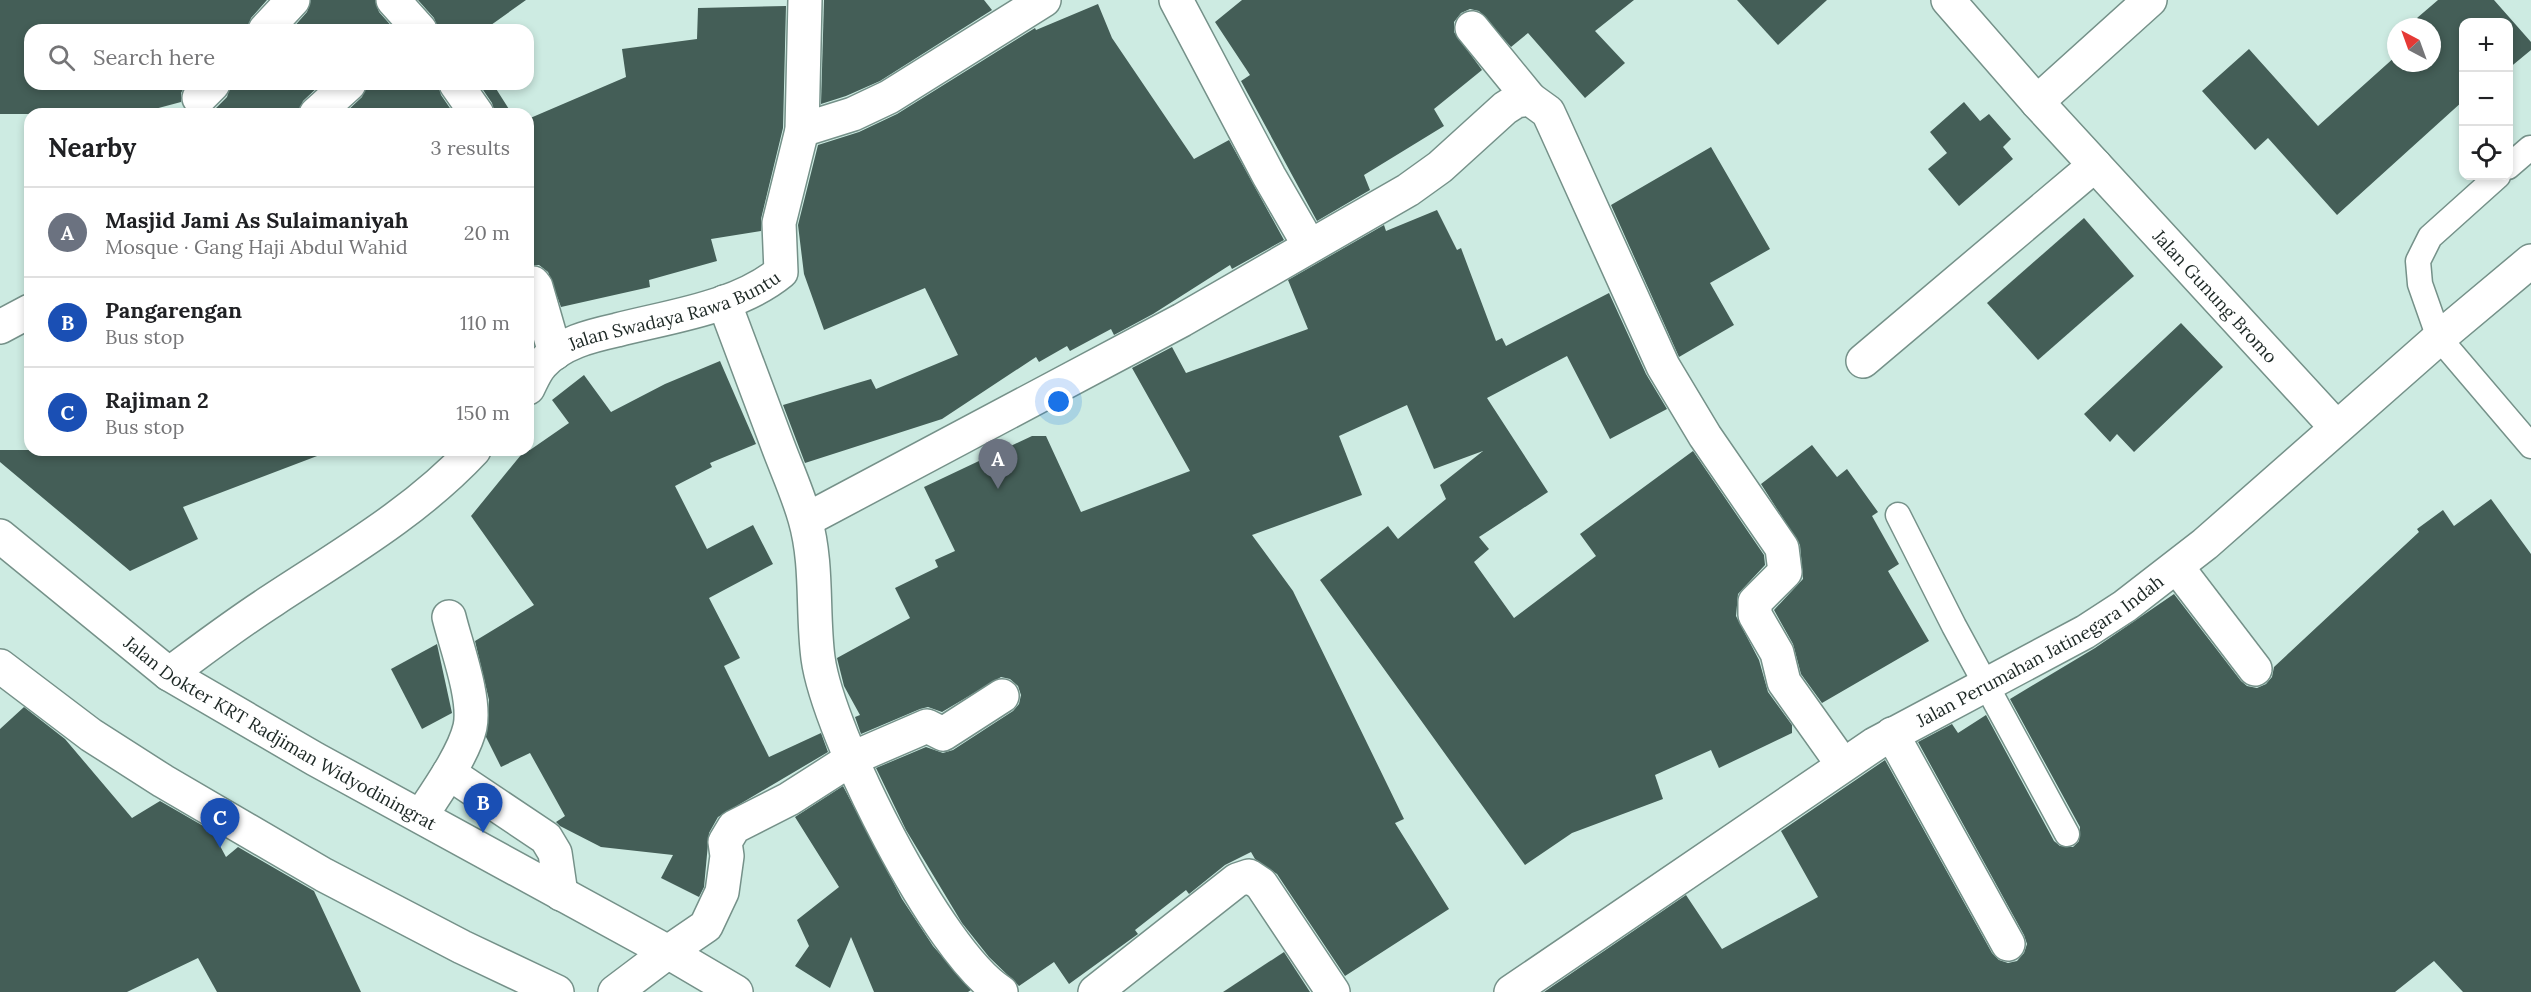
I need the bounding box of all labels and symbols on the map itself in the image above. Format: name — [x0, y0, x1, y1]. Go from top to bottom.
north arrow — [2387, 18, 2441, 72]
street label: Jalan Gunung Bromo — [2148, 224, 2283, 368]
street label: Jalan Swadaya Rawa Buntu — [563, 265, 785, 356]
your location — [1044, 387, 1073, 416]
pin: A — [978, 440, 1018, 489]
street label: Jalan Perumahan Jatinegara Indah — [1911, 569, 2168, 732]
street label: Jalan Dokter KRT Radjiman Widyodiningrat — [119, 630, 441, 835]
pin: B — [464, 784, 502, 833]
pin: C — [200, 798, 240, 848]

